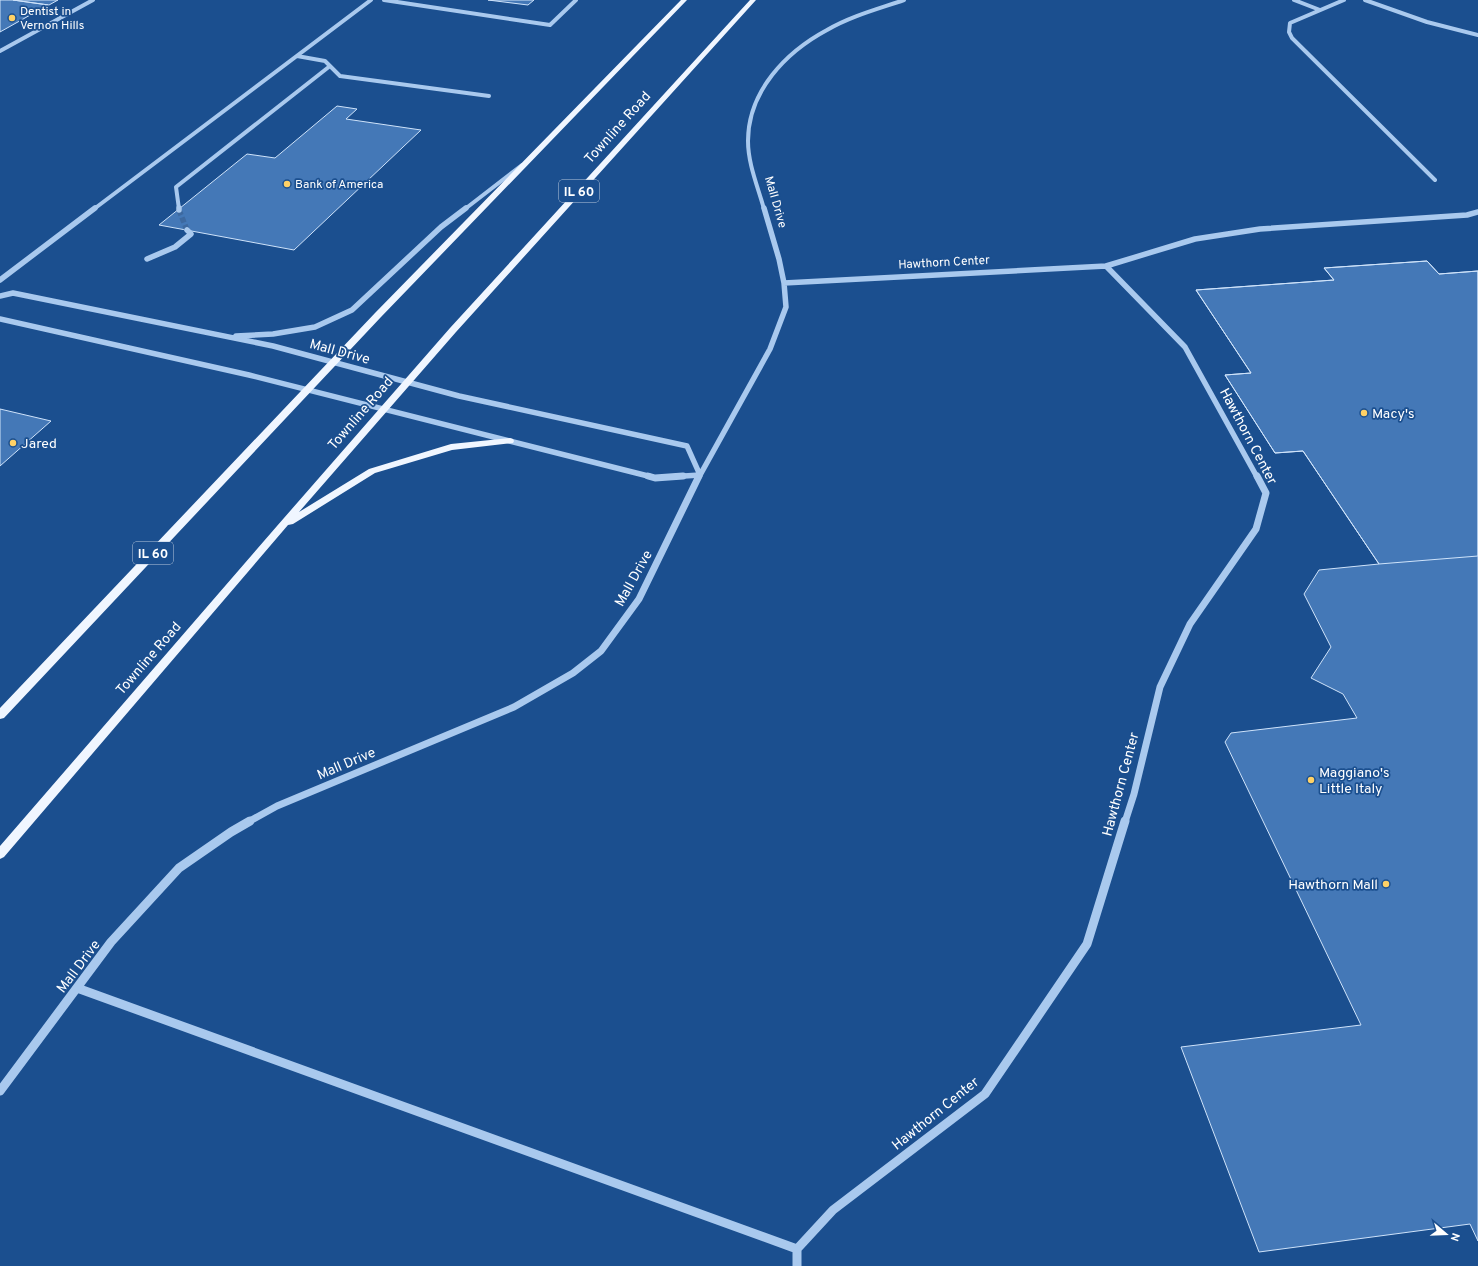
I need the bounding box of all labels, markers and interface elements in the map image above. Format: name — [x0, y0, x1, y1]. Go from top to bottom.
place label: Dentist in Vernon Hills — [20, 4, 84, 34]
marker: Dentist in Vernon Hills — [7, 13, 17, 23]
street label: Townline Road — [581, 88, 655, 168]
street label: Mall Drive — [760, 175, 790, 230]
place label: Bank of America — [295, 177, 383, 193]
marker: Bank of America — [282, 179, 292, 189]
road number: IL 60 — [559, 180, 599, 202]
street label: Hawthorn Center — [898, 253, 991, 273]
street label: Mall Drive — [307, 336, 372, 369]
street label: Townline Road — [325, 374, 397, 454]
street label: Hawthorn Center — [1215, 386, 1281, 488]
place label: Macy's — [1372, 406, 1415, 423]
marker: Macy's — [1359, 408, 1369, 418]
place label: Jared — [21, 436, 57, 453]
marker: Jared — [8, 438, 18, 448]
road number: IL 60 — [133, 542, 173, 564]
street label: Mall Drive — [612, 547, 657, 610]
street label: Townline Road — [113, 619, 185, 699]
street label: Hawthorn Center — [1099, 730, 1144, 838]
street label: Mall Drive — [315, 744, 378, 784]
place label: Maggiano's Little Italy — [1319, 765, 1390, 798]
marker: Maggiano's Little Italy — [1306, 775, 1316, 785]
place label: Hawthorn Mall — [1288, 877, 1378, 894]
marker: Hawthorn Mall — [1381, 879, 1391, 889]
street label: Mall Drive — [54, 937, 105, 997]
street label: Hawthorn Center — [889, 1074, 983, 1154]
north arrow — [1426, 1214, 1466, 1254]
text: N — [1447, 1231, 1462, 1243]

